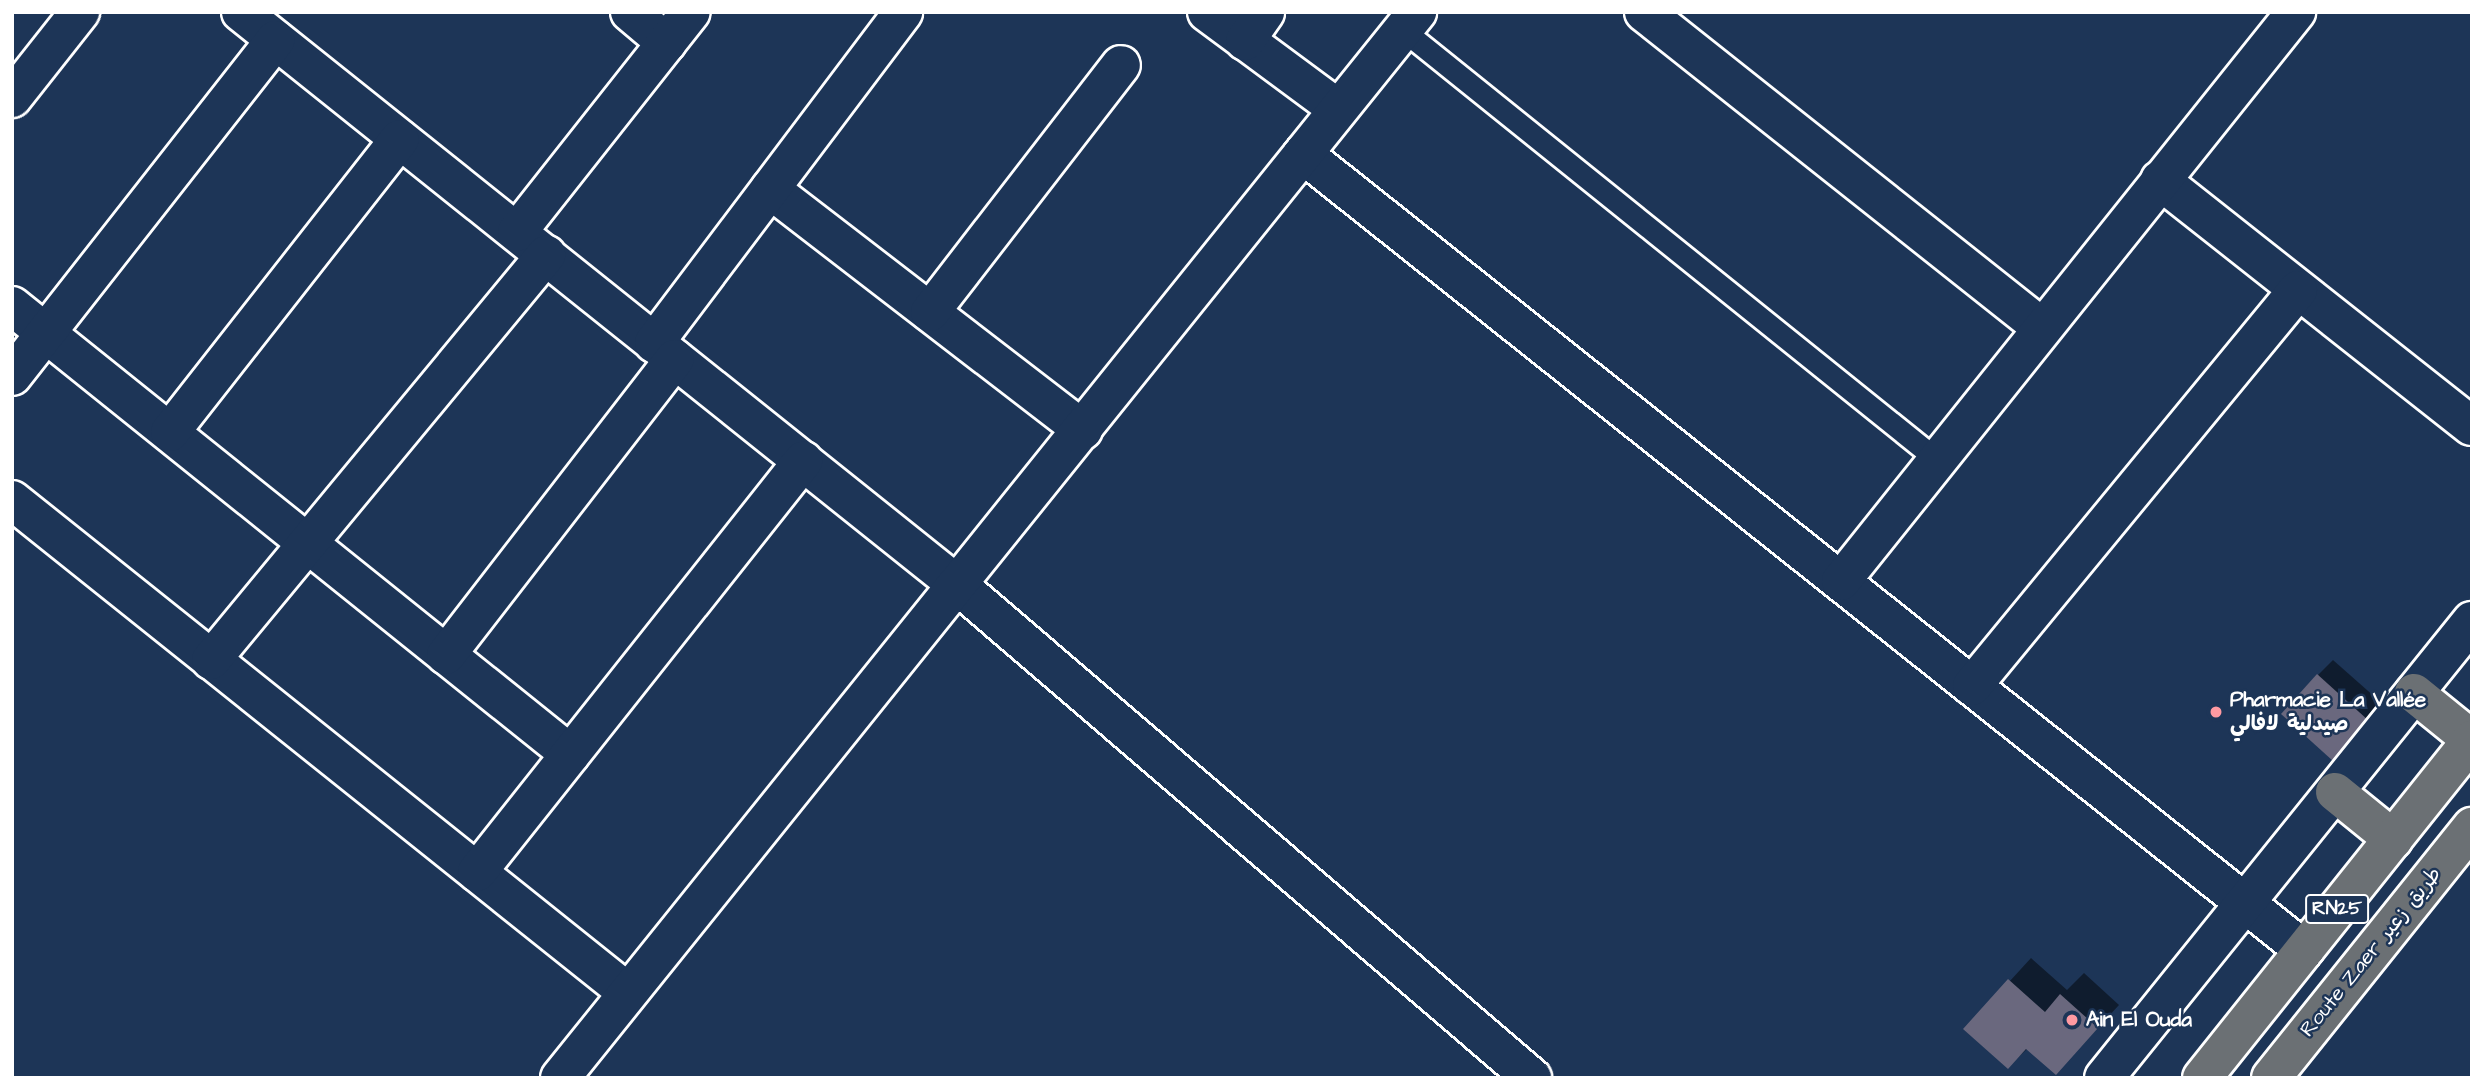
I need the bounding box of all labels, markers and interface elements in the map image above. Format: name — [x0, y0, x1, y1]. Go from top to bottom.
place label: Pharmacie La Vallée صيدلية لافالي — [2230, 687, 2426, 737]
marker: Pharmacie La Vallée صيدلية لافالي — [2208, 704, 2224, 720]
street label: Route Zaer طريق زعير — [2295, 862, 2447, 1042]
road number: RN25 — [2304, 894, 2370, 925]
place label: Ain El Ouda — [2086, 1007, 2192, 1033]
marker: Ain El Ouda — [2064, 1012, 2080, 1028]

